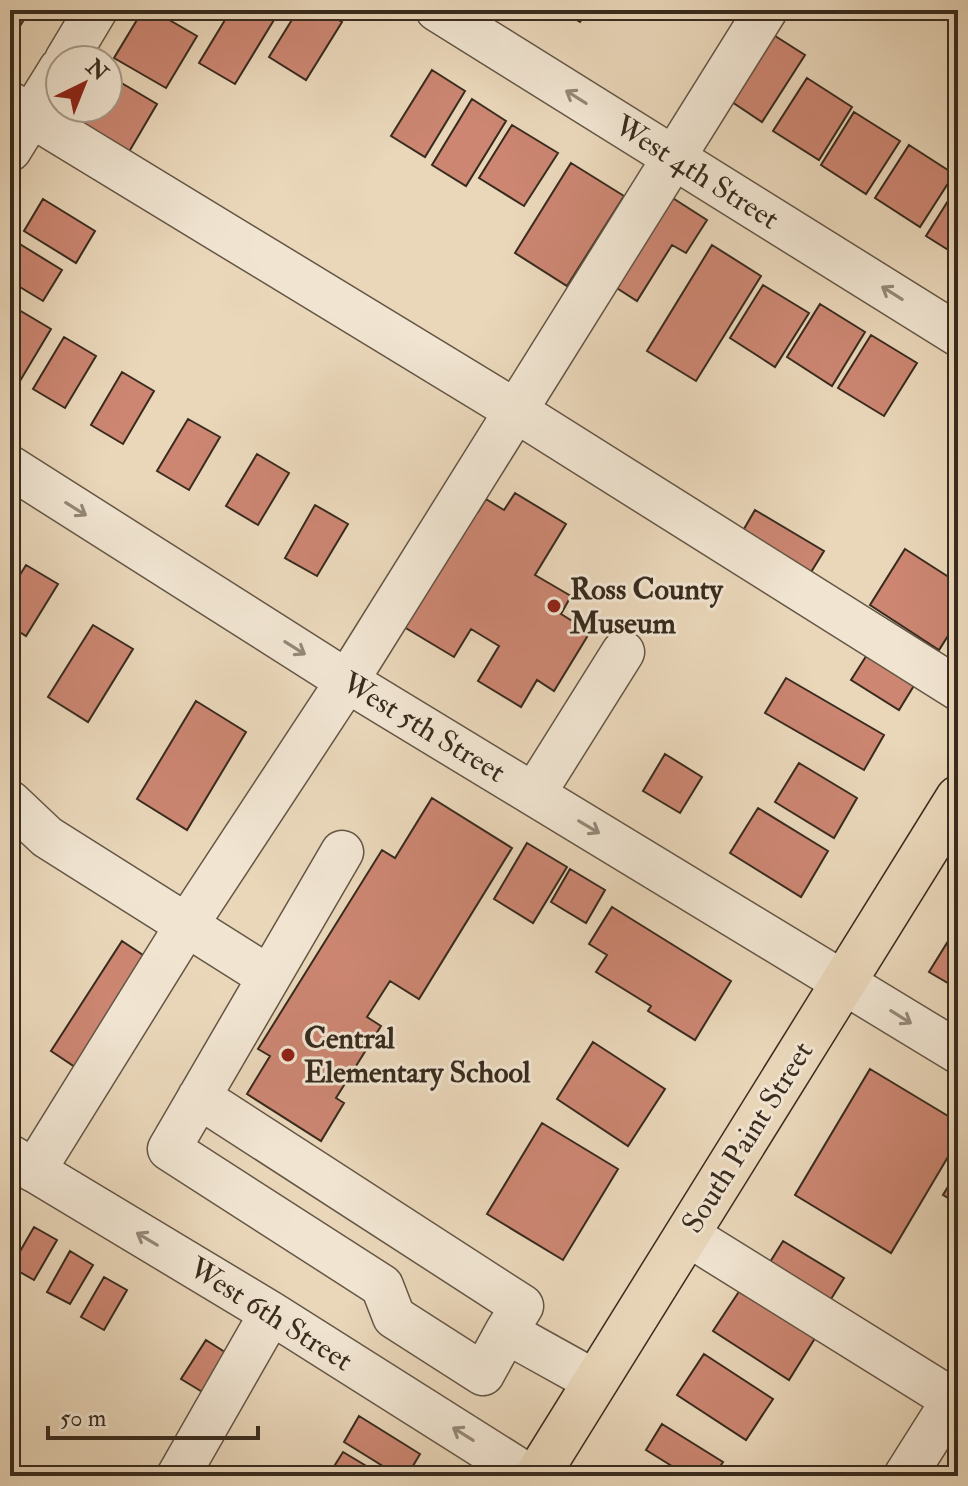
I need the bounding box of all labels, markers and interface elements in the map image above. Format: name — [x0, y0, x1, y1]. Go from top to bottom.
north arrow — [44, 44, 124, 124]
text: N — [79, 52, 114, 87]
one-way arrow — [565, 88, 588, 104]
street label: West 4th Street — [607, 107, 786, 238]
one-way arrow — [881, 285, 904, 301]
one-way arrow — [64, 501, 87, 517]
place label: Ross County Museum — [569, 571, 724, 642]
marker: Ross County Museum — [545, 597, 563, 615]
one-way arrow — [284, 639, 306, 656]
street label: West 5th Street — [335, 664, 512, 791]
one-way arrow — [577, 820, 600, 836]
one-way arrow — [889, 1008, 911, 1025]
place label: Central Elementary School — [304, 1020, 531, 1091]
street label: South Paint Street — [674, 1034, 821, 1240]
marker: Central Elementary School — [279, 1046, 297, 1064]
one-way arrow — [136, 1230, 159, 1246]
street label: West 6th Street — [181, 1249, 360, 1380]
scale bar — [48, 1390, 258, 1440]
text: 50 m — [60, 1403, 107, 1434]
one-way arrow — [452, 1426, 475, 1442]

